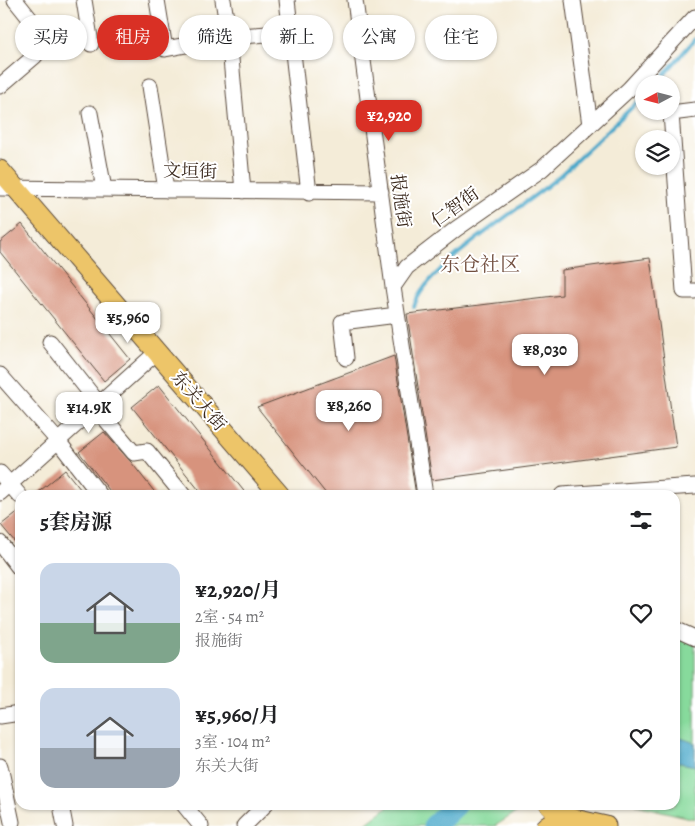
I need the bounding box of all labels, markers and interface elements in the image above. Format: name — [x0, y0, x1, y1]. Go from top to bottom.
chip: 买房 — [15, 15, 87, 60]
chip: 租房 — [97, 15, 169, 60]
chip: 筛选 — [179, 15, 251, 60]
chip: 新上 — [261, 15, 333, 60]
chip: 公寓 — [343, 15, 415, 60]
chip: 住宅 — [425, 15, 497, 60]
north arrow — [635, 75, 680, 120]
map controls — [635, 75, 680, 175]
pin: ¥2,920 — [348, 100, 430, 142]
text: ¥2,920 — [367, 105, 411, 127]
button: layers — [635, 130, 680, 175]
street label: 文垣街 — [163, 159, 217, 183]
street label: 报施街 — [385, 173, 417, 229]
street label: 仁智街 — [426, 181, 484, 233]
district label: 东仓社区 — [440, 251, 520, 278]
pin: ¥5,960 — [87, 302, 169, 344]
text: ¥5,960 — [106, 307, 150, 329]
pin: ¥8,030 — [504, 334, 586, 376]
text: ¥8,030 — [523, 339, 567, 361]
street label: 东关大街 — [166, 366, 232, 436]
pin: ¥8,260 — [308, 390, 390, 432]
pin: ¥14.9K — [48, 392, 130, 434]
text: ¥8,260 — [327, 395, 371, 417]
text: ¥14.9K — [67, 397, 111, 419]
icon: filters — [627, 506, 655, 534]
text: 5套房源 — [40, 508, 112, 536]
text: ¥2,920/月 — [195, 576, 281, 604]
icon: home — [80, 583, 140, 643]
icon: heart — [627, 599, 655, 627]
text: 2室 · 54 m² — [195, 606, 264, 628]
text: 报施街 — [195, 630, 243, 652]
text: ¥5,960/月 — [195, 701, 280, 729]
icon: home — [80, 708, 140, 768]
icon: heart — [627, 724, 655, 752]
text: 3室 · 104 m² — [195, 731, 270, 753]
text: 东关大街 — [195, 755, 259, 777]

